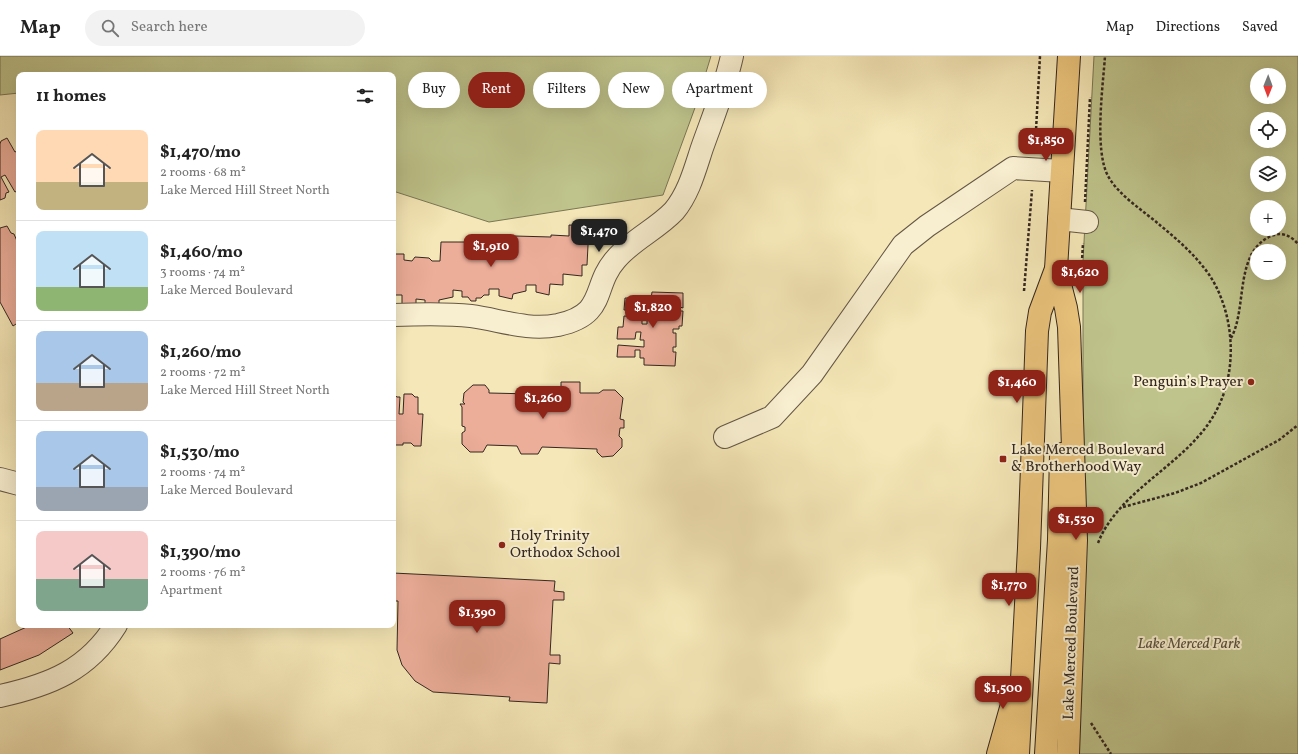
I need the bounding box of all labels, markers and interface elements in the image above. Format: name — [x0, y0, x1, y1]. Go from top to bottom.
search box — [85, 10, 365, 46]
text: Map — [20, 15, 61, 41]
icon: search — [99, 17, 121, 39]
text: Search here — [131, 17, 208, 38]
text: Map — [1106, 18, 1134, 37]
text: Directions — [1156, 18, 1220, 37]
text: Saved — [1242, 18, 1278, 37]
north arrow — [1250, 68, 1286, 104]
map controls — [1250, 68, 1286, 280]
chip: Buy — [408, 72, 460, 108]
chip: Rent — [468, 72, 525, 108]
chip: Filters — [533, 72, 600, 108]
chip: New — [608, 72, 664, 108]
chip: Apartment — [672, 72, 767, 108]
text: 11 homes — [36, 85, 106, 108]
icon: filters — [354, 85, 376, 107]
button: locate — [1250, 112, 1286, 148]
pin: $1,850 — [1013, 128, 1079, 162]
text: $1,850 — [1027, 132, 1065, 150]
text: $1,470/mo — [160, 141, 241, 164]
icon: home — [68, 146, 116, 194]
button: layers — [1250, 156, 1286, 192]
text: 2 rooms · 68 m² — [160, 164, 246, 182]
text: Lake Merced Hill Street North — [160, 182, 330, 200]
button: + — [1250, 200, 1286, 236]
pin: $1,470 — [566, 219, 632, 253]
text: $1,470 — [580, 223, 618, 241]
pin: $1,910 — [458, 234, 524, 268]
text: $1,910 — [473, 238, 509, 256]
text: $1,460/mo — [160, 241, 243, 264]
button: − — [1250, 244, 1286, 280]
icon: home — [68, 247, 116, 295]
pin: $1,620 — [1047, 260, 1113, 294]
text: 3 rooms · 74 m² — [160, 264, 245, 282]
text: $1,620 — [1061, 264, 1099, 282]
text: Lake Merced Boulevard — [160, 282, 293, 300]
pin: $1,820 — [620, 295, 686, 329]
text: $1,820 — [634, 299, 672, 317]
text: $1,260/mo — [160, 341, 241, 364]
icon: home — [68, 347, 116, 395]
text: 2 rooms · 72 m² — [160, 364, 246, 382]
pin: $1,460 — [984, 370, 1050, 404]
place label: Penguin’s Prayer — [1133, 372, 1243, 393]
text: $1,460 — [997, 374, 1037, 392]
marker: Penguin’s Prayer — [1246, 377, 1256, 387]
text: Lake Merced Hill Street North — [160, 382, 330, 400]
pin: $1,260 — [510, 386, 576, 420]
text: $1,260 — [524, 390, 562, 408]
place label: Lake Merced Boulevard & Brotherhood Way — [1011, 440, 1165, 478]
text: $1,530/mo — [160, 441, 240, 464]
icon: home — [68, 447, 116, 495]
marker: Lake Merced Boulevard & Brotherhood Way — [998, 454, 1008, 464]
text: 2 rooms · 74 m² — [160, 464, 245, 482]
text: Lake Merced Boulevard — [160, 482, 293, 500]
pin: $1,530 — [1043, 507, 1109, 541]
text: $1,530 — [1058, 511, 1094, 529]
place label: Holy Trinity Orthodox School — [510, 526, 620, 564]
marker: Holy Trinity Orthodox School — [497, 540, 507, 550]
text: $1,390/mo — [160, 541, 241, 564]
icon: home — [68, 547, 116, 595]
text: 2 rooms · 76 m² — [160, 564, 245, 582]
street label: Lake Merced Boulevard — [1059, 566, 1085, 720]
pin: $1,770 — [976, 573, 1042, 607]
text: $1,770 — [991, 577, 1027, 595]
text: Apartment — [160, 582, 223, 600]
pin: $1,390 — [444, 600, 510, 634]
text: $1,390 — [458, 604, 496, 622]
park label: Lake Merced Park — [1137, 634, 1241, 655]
pin: $1,500 — [970, 676, 1036, 710]
text: $1,500 — [984, 680, 1022, 698]

